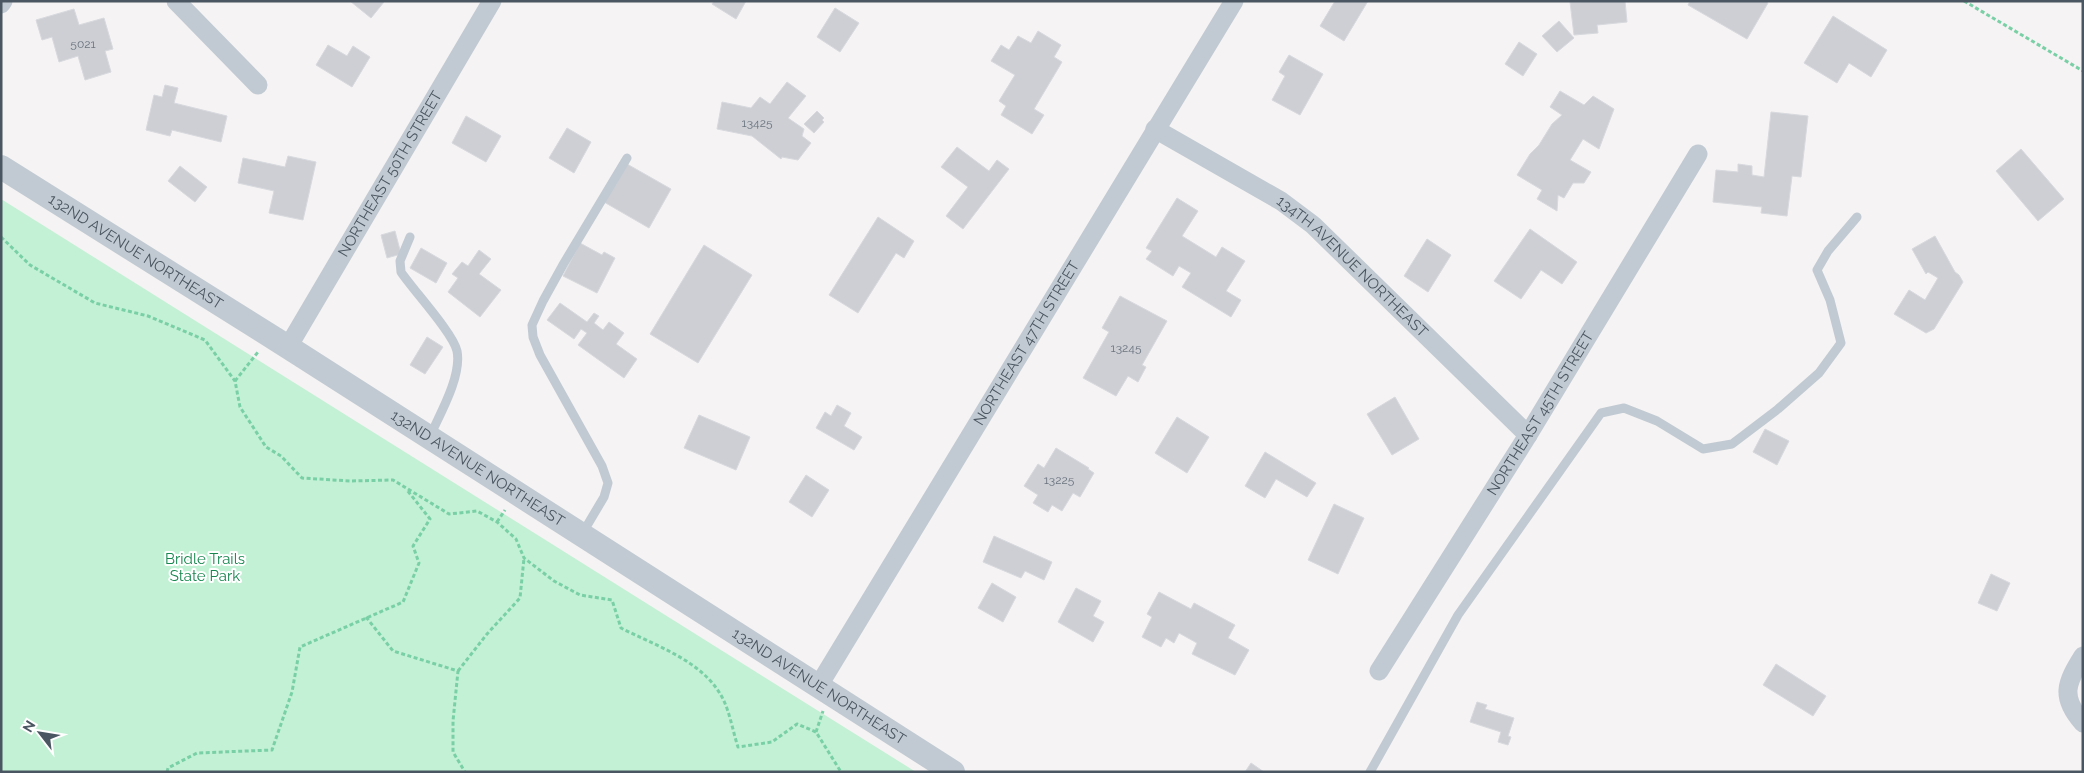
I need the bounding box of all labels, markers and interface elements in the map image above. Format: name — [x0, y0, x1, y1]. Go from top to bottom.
house number: 5021 — [70, 37, 96, 51]
street label: NORTHEAST 50TH STREET — [334, 88, 446, 260]
house number: 13425 — [742, 116, 773, 130]
street label: 132ND AVENUE NORTHEAST — [45, 190, 226, 313]
street label: 134TH AVENUE NORTHEAST — [1273, 192, 1432, 341]
street label: NORTHEAST 47TH STREET — [970, 258, 1083, 429]
street label: NORTHEAST 45TH STREET — [1483, 328, 1598, 499]
house number: 13245 — [1111, 341, 1142, 355]
street label: 132ND AVENUE NORTHEAST — [388, 406, 568, 530]
house number: 13225 — [1044, 473, 1075, 487]
park label: Bridle Trails State Park — [165, 550, 245, 585]
street label: 132ND AVENUE NORTHEAST — [729, 624, 909, 749]
north arrow — [15, 708, 65, 758]
text: N — [19, 718, 38, 735]

